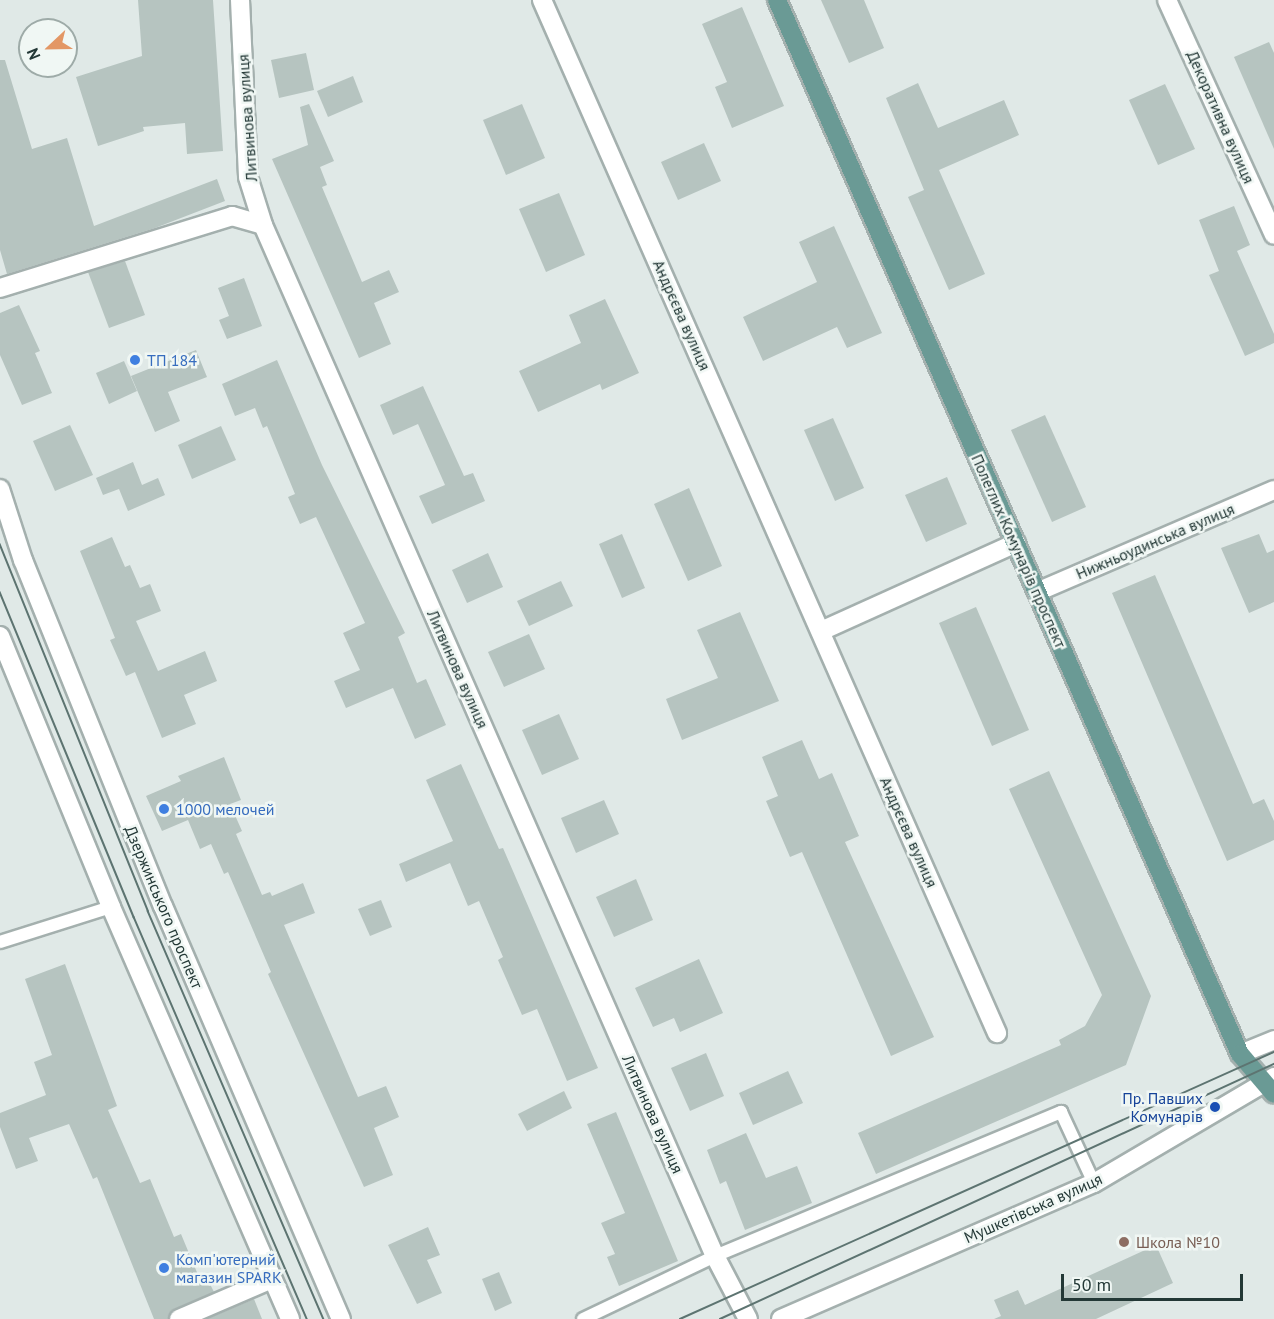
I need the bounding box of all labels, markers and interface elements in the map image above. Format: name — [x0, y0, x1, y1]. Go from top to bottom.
north arrow — [18, 18, 78, 78]
text: N — [22, 45, 44, 63]
street label: Декоративна вулиця — [1183, 48, 1259, 186]
street label: Литвинова вулиця — [233, 54, 261, 182]
street label: Андрєєва вулиця — [649, 257, 715, 373]
place label: ТП 184 — [147, 350, 197, 370]
marker: ТП 184 — [128, 353, 142, 367]
street label: Полеглих Комунарів проспект — [967, 451, 1071, 651]
street label: Нижньоудинська вулиця — [1073, 499, 1237, 583]
street label: Литвинова вулиця — [423, 607, 493, 731]
street label: Андрєєва вулиця — [876, 774, 942, 890]
place label: 1000 мелочей — [176, 799, 275, 819]
marker: 1000 мелочей — [157, 802, 171, 816]
street label: Дзержинського проспект — [121, 823, 207, 991]
street label: Литвинова вулиця — [618, 1052, 688, 1176]
place label: Пр. Павших Комунарiв — [1121, 1088, 1203, 1126]
marker: Пр. Павших Комунарiв — [1208, 1100, 1222, 1114]
street label: Мушкетівська вулиця — [961, 1169, 1105, 1247]
place label: Школа №10 — [1136, 1232, 1220, 1252]
marker: Школа №10 — [1117, 1235, 1131, 1249]
place label: Комп'ютерний магазин SPARK — [176, 1249, 282, 1287]
marker: Комп'ютерний магазин SPARK — [157, 1261, 171, 1275]
scale bar — [1064, 1262, 1246, 1300]
text: 50 m — [1072, 1273, 1111, 1296]

